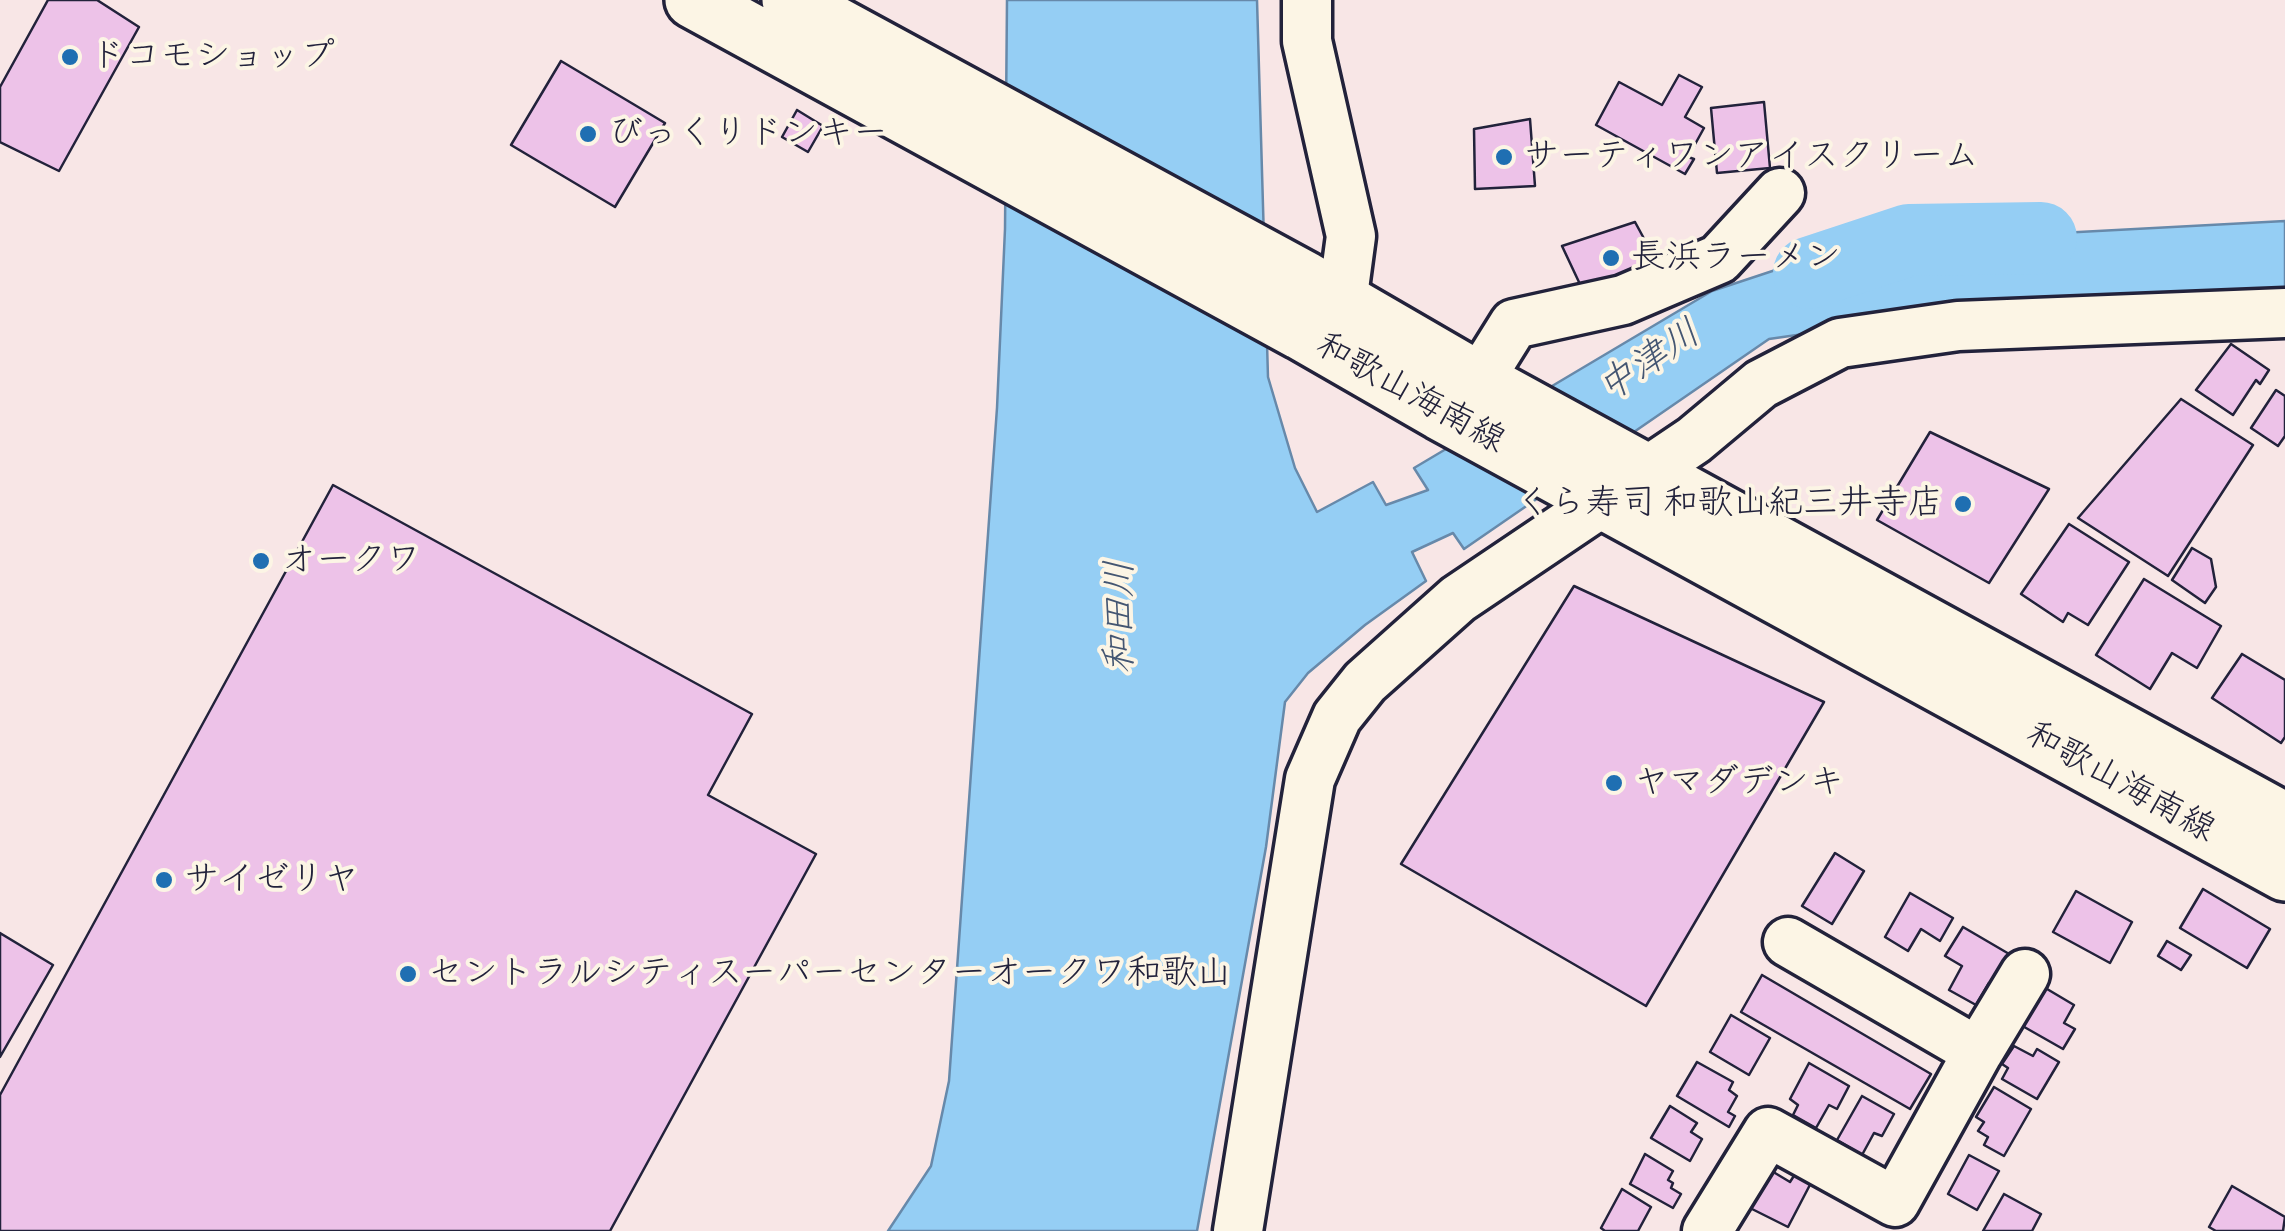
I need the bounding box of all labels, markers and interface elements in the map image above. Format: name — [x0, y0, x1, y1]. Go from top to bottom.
place label: ドコモショップ — [90, 36, 335, 78]
marker: ドコモショップ — [59, 46, 81, 68]
place label: びっくりドンキー — [608, 113, 888, 155]
marker: びっくりドンキー — [577, 123, 599, 145]
place label: サーティワンアイスクリーム — [1524, 136, 1979, 178]
marker: サーティワンアイスクリーム — [1493, 146, 1515, 168]
place label: 長浜ラーメン — [1631, 237, 1841, 279]
marker: 長浜ラーメン — [1600, 247, 1622, 269]
water label: 中津川 — [1590, 311, 1710, 413]
street label: 和歌山海南線 — [1308, 325, 1512, 463]
place label: くら寿司 和歌山紀三井寺店 — [1515, 483, 1943, 525]
marker: くら寿司 和歌山紀三井寺店 — [1952, 493, 1974, 515]
place label: オークワ — [281, 540, 421, 582]
marker: オークワ — [250, 550, 272, 572]
water label: 和田川 — [1098, 560, 1144, 674]
street label: 和歌山海南線 — [2018, 714, 2222, 852]
place label: ヤマダデンキ — [1634, 762, 1844, 804]
marker: ヤマダデンキ — [1603, 772, 1625, 794]
place label: サイゼリヤ — [184, 859, 359, 901]
marker: サイゼリヤ — [153, 869, 175, 891]
place label: セントラルシティスーパーセンターオークワ和歌山 — [428, 953, 1232, 995]
marker: セントラルシティスーパーセンターオークワ和歌山 — [397, 963, 419, 985]

